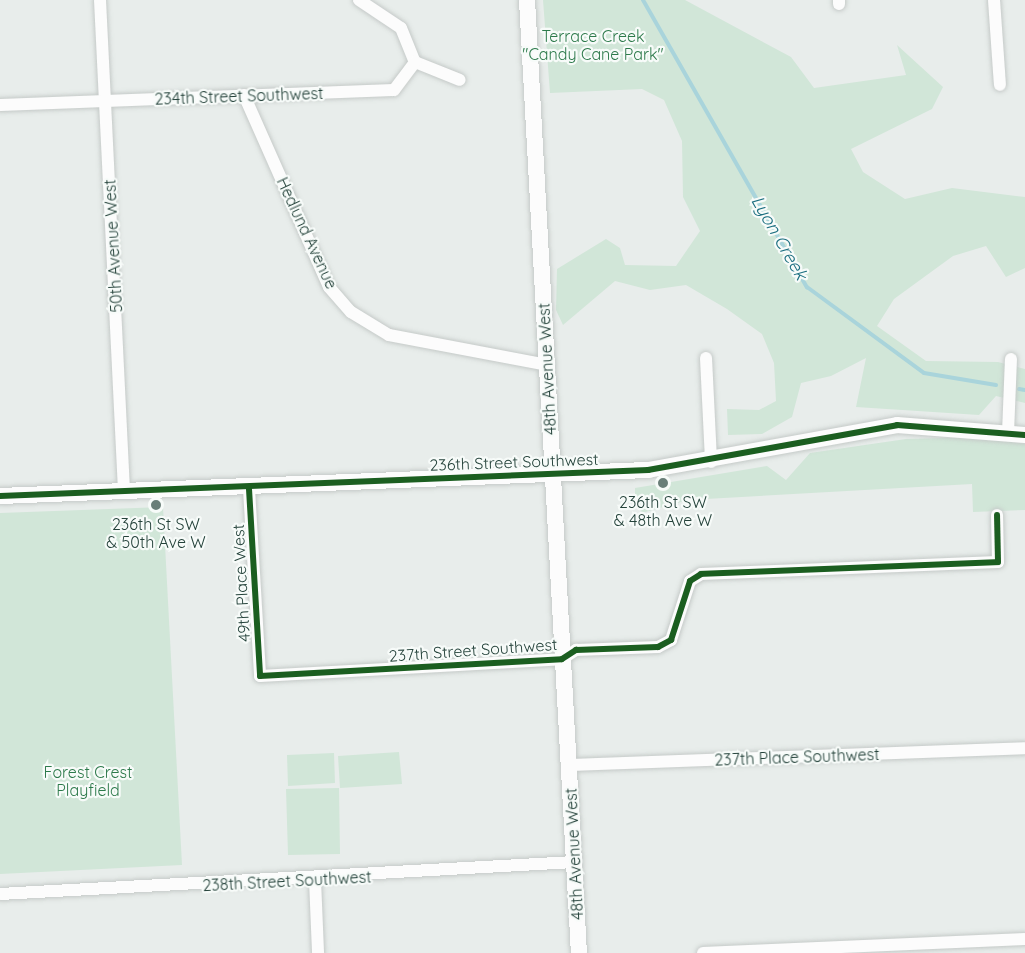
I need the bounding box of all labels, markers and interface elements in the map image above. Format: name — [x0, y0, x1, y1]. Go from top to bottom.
park label: Terrace Creek "Candy Cane Park" — [522, 26, 664, 64]
street label: 234th Street Southwest — [154, 83, 324, 109]
street label: Hedlund Avenue — [273, 174, 341, 292]
street label: 50th Avenue West — [100, 179, 126, 313]
water label: Lyon Creek — [746, 192, 812, 284]
street label: 48th Avenue West — [534, 302, 560, 436]
street label: 236th Street Southwest — [429, 449, 599, 475]
marker: 236th St SW & 48th Ave W — [656, 476, 670, 490]
place label: 236th St SW & 48th Ave W — [614, 492, 712, 530]
marker: 236th St SW & 50th Ave W — [149, 498, 163, 512]
place label: 236th St SW & 50th Ave W — [106, 514, 206, 552]
street label: 49th Place West — [228, 524, 254, 642]
street label: 237th Street Southwest — [388, 635, 558, 665]
street label: 237th Place Southwest — [714, 745, 880, 769]
park label: Forest Crest Playfield — [44, 762, 132, 800]
street label: 48th Avenue West — [561, 787, 587, 921]
street label: 238th Street Southwest — [202, 867, 372, 895]

